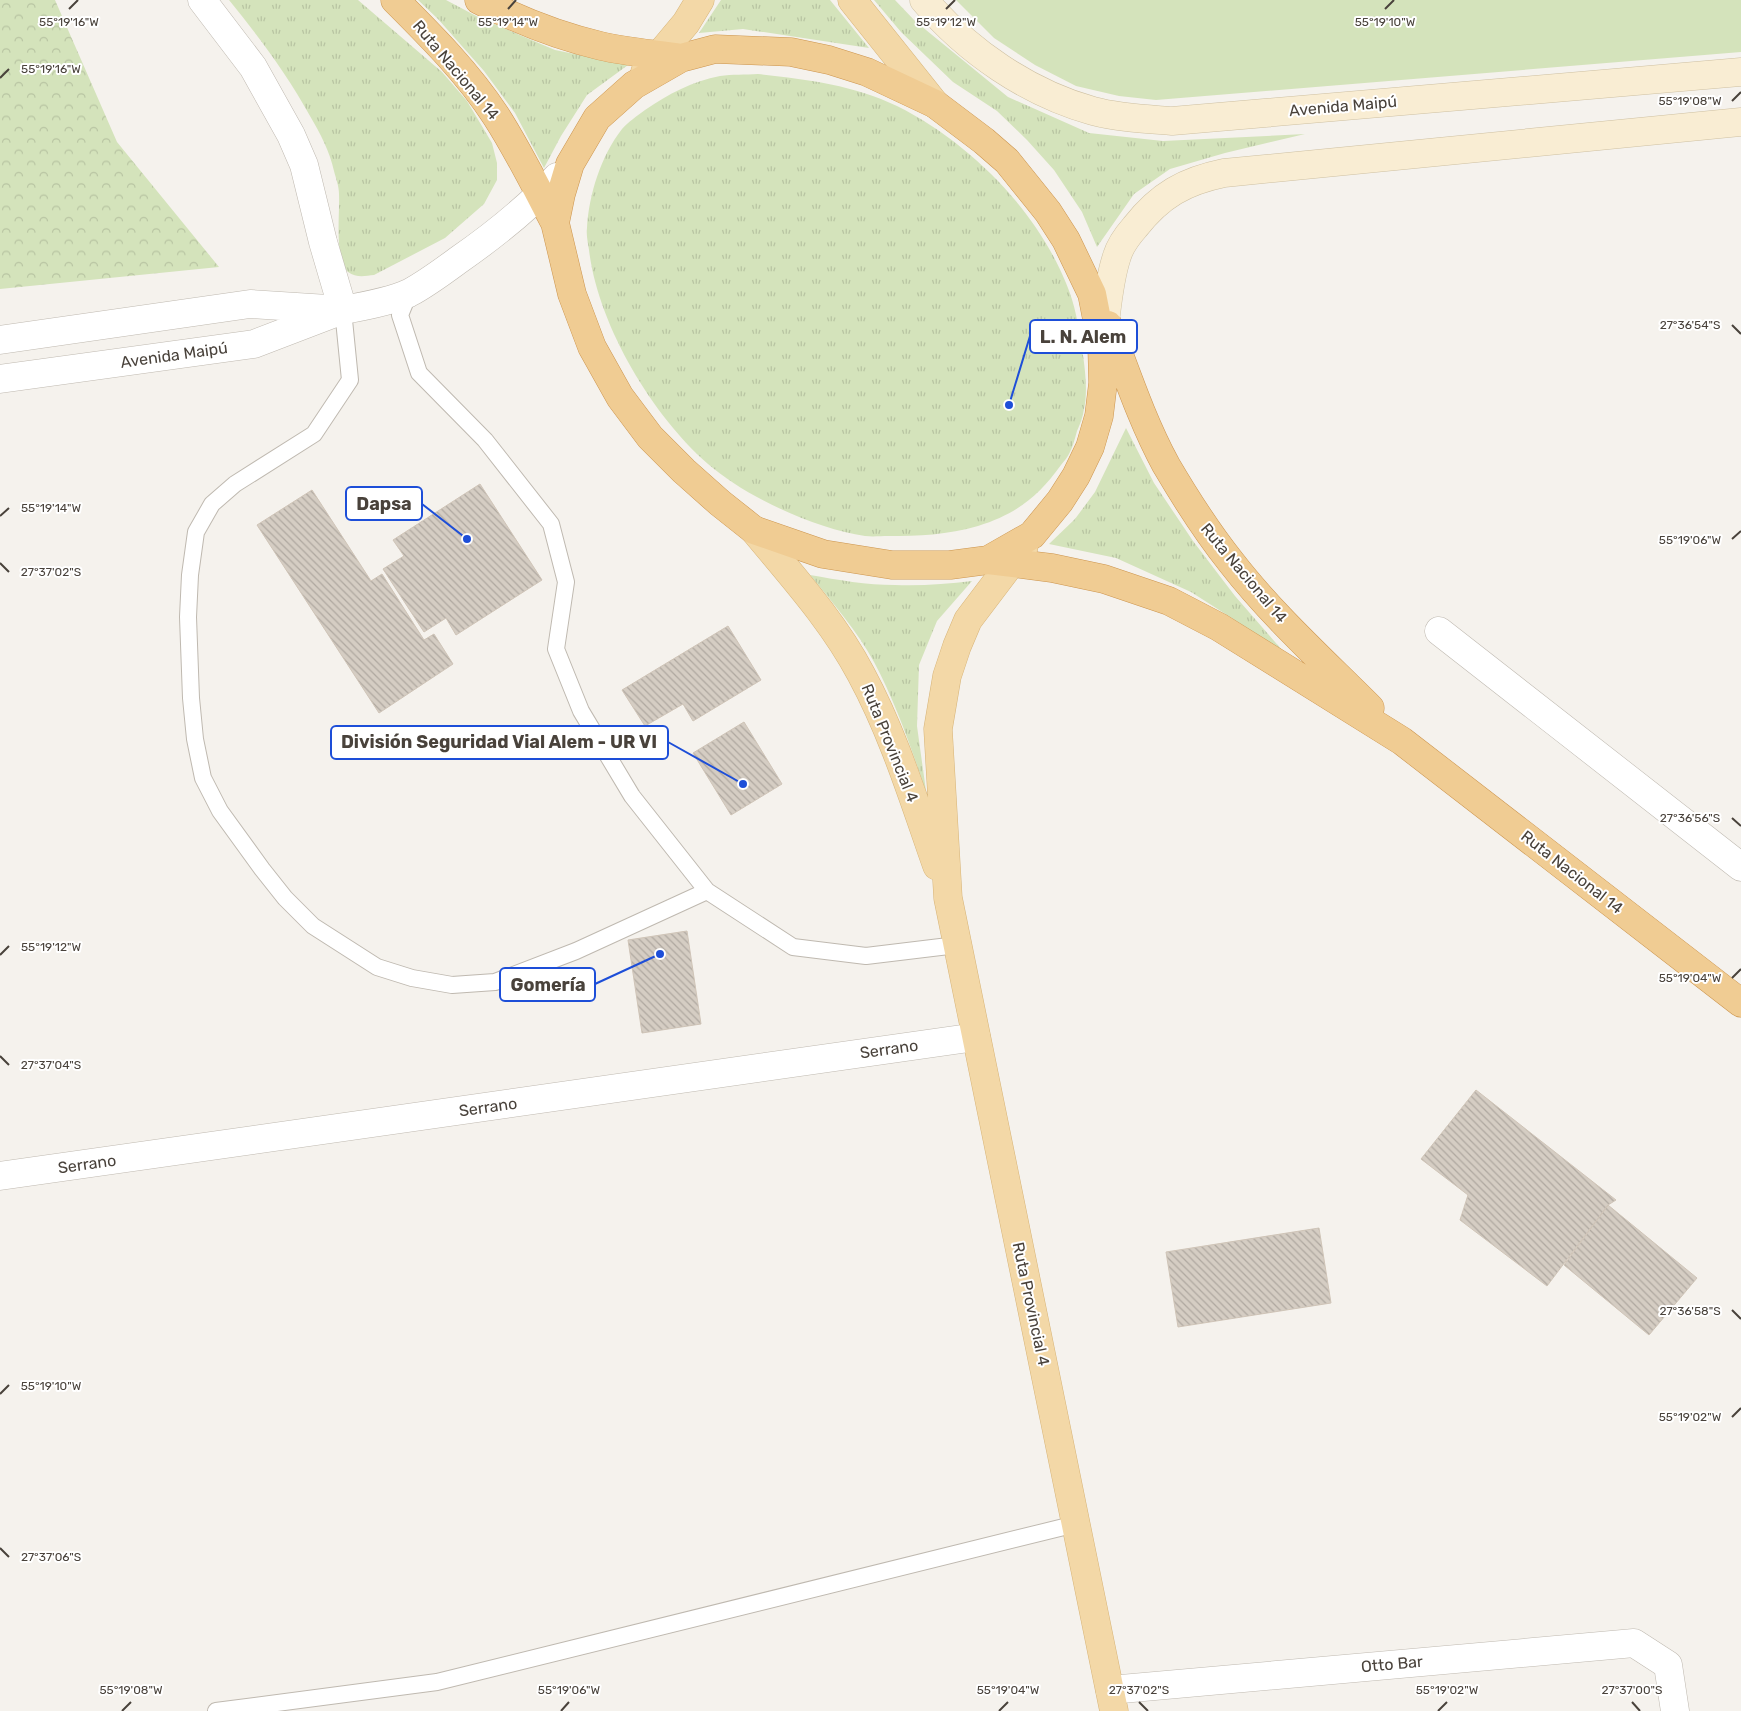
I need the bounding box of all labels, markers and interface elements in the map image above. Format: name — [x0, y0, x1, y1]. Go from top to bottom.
text: 55°19'16"W — [39, 15, 99, 29]
text: 55°19'14"W — [478, 15, 538, 29]
text: 55°19'12"W — [916, 15, 976, 29]
text: 55°19'10"W — [1355, 15, 1416, 29]
street label: Ruta Nacional 14 — [409, 16, 503, 124]
text: 55°19'16"W — [21, 62, 81, 76]
street label: Avenida Maipú — [1288, 92, 1398, 120]
text: 55°19'08"W — [1658, 94, 1722, 108]
text: 27°36'54"S — [1660, 318, 1720, 332]
callout: L. N. Alem — [1030, 320, 1137, 353]
text: L. N. Alem — [1040, 326, 1126, 348]
street label: Avenida Maipú — [119, 338, 229, 372]
callout: Dapsa — [346, 487, 422, 520]
text: Dapsa — [356, 493, 412, 515]
text: 55°19'14"W — [21, 501, 81, 515]
street label: Ruta Nacional 14 — [1197, 519, 1291, 627]
text: 55°19'06"W — [1659, 533, 1722, 547]
text: 27°37'02"S — [21, 565, 81, 579]
street label: Ruta Provincial 4 — [858, 681, 922, 805]
callout: División Seguridad Vial Alem - UR VI — [331, 726, 668, 759]
text: División Seguridad Vial Alem - UR VI — [341, 731, 657, 753]
text: 27°36'56"S — [1660, 811, 1720, 825]
street label: Ruta Nacional 14 — [1517, 826, 1627, 918]
text: 55°19'12"W — [21, 940, 81, 954]
callout: Gomería — [500, 968, 595, 1001]
text: 55°19'04"W — [1659, 971, 1722, 985]
text: Gomería — [510, 974, 586, 996]
street label: Serrano — [859, 1036, 919, 1062]
text: 27°37'04"S — [21, 1058, 81, 1072]
street label: Serrano — [458, 1094, 518, 1120]
street label: Serrano — [57, 1151, 117, 1177]
street label: Ruta Provincial 4 — [1009, 1240, 1053, 1368]
text: 27°36'58"S — [1659, 1304, 1721, 1318]
text: 55°19'10"W — [21, 1379, 82, 1393]
text: 55°19'02"W — [1659, 1410, 1722, 1424]
text: 27°37'06"S — [21, 1550, 81, 1564]
street label: Otto Bar — [1360, 1652, 1424, 1676]
text: 55°19'08"W — [99, 1683, 163, 1697]
text: 55°19'06"W — [538, 1683, 601, 1697]
text: 55°19'04"W — [977, 1683, 1040, 1697]
text: 27°37'02"S — [1109, 1683, 1169, 1697]
text: 55°19'02"W — [1416, 1683, 1479, 1697]
text: 27°37'00"S — [1601, 1683, 1663, 1697]

